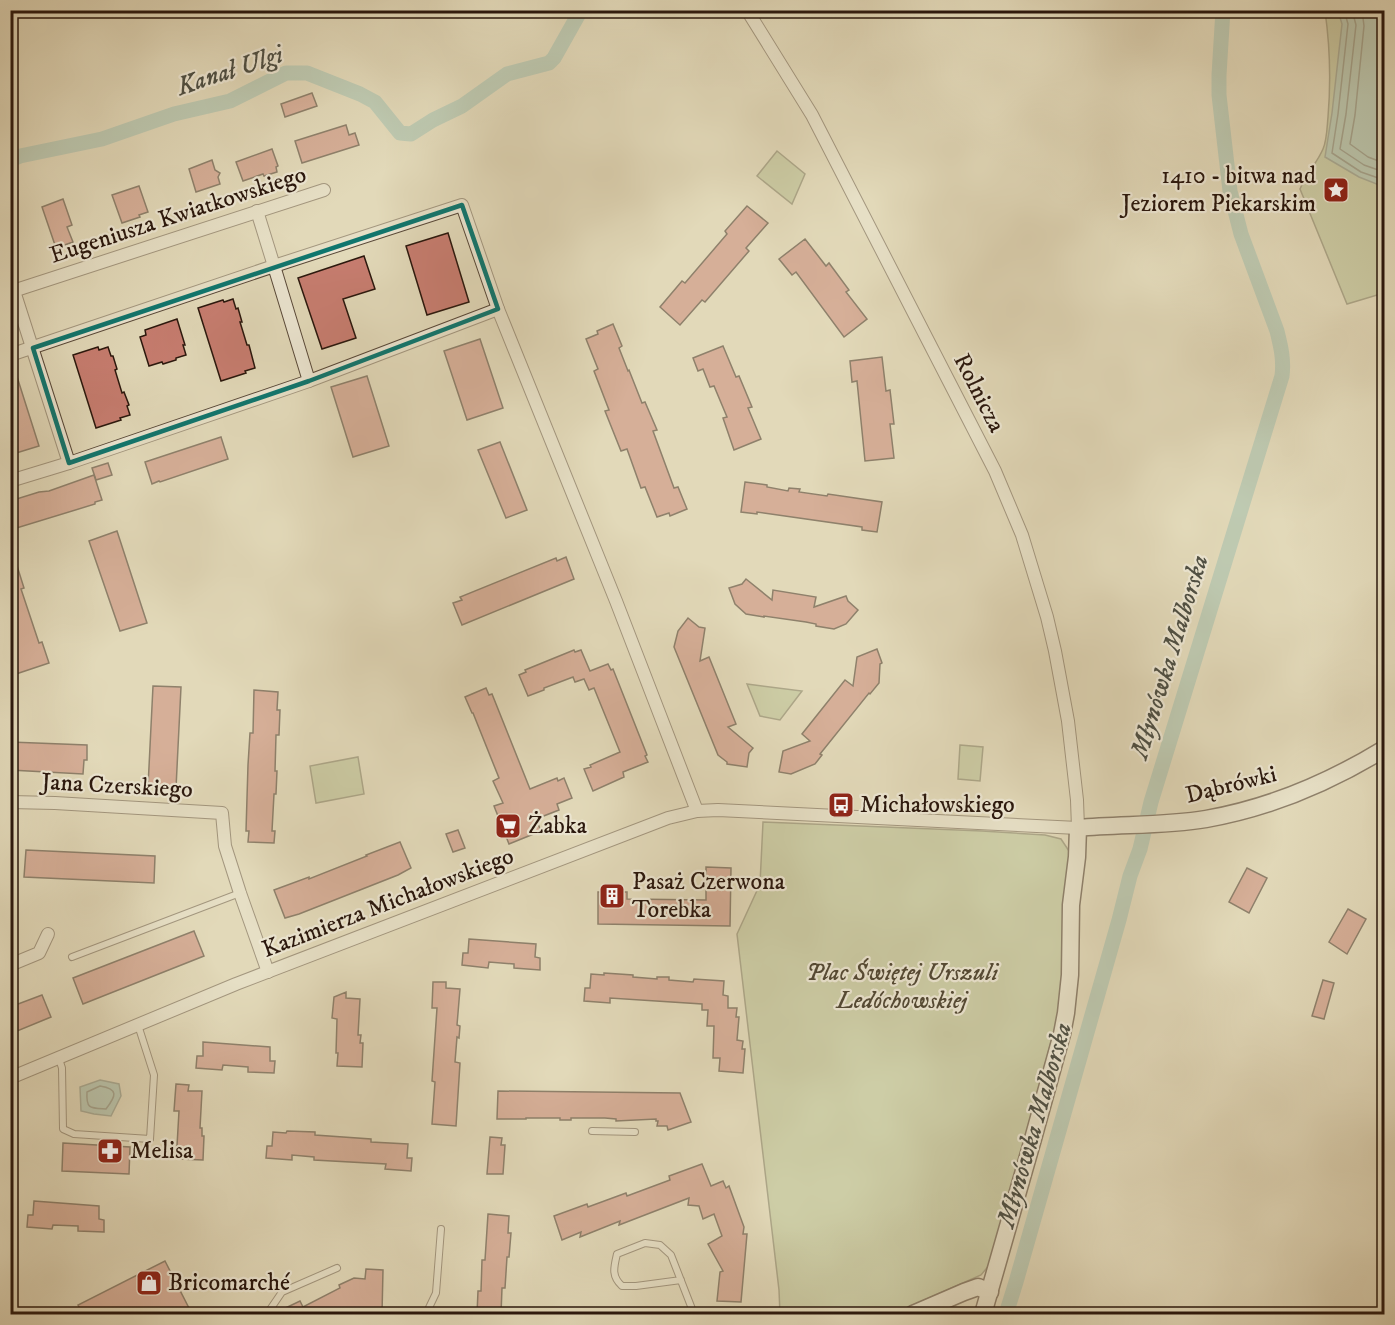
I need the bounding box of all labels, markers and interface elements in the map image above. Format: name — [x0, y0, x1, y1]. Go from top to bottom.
water label: Kanał Ulgi — [172, 38, 289, 104]
street label: Eugeniusza Kwiatkowskiego — [46, 159, 310, 271]
place label: 1410 - bitwa nad Jeziorem Piekarskim — [1119, 161, 1316, 219]
place icon: 1410 - bitwa nad Jeziorem Piekarskim — [1321, 175, 1351, 205]
street label: Rolnicza — [946, 349, 1012, 438]
water label: Młynówka Malborska — [1123, 551, 1217, 765]
street label: Dąbrówki — [1182, 759, 1280, 811]
street label: Jana Czerskiego — [39, 767, 193, 805]
bus stop icon: Michałowskiego — [826, 790, 856, 820]
place label: Michałowskiego — [860, 790, 1015, 820]
place label: Żabka — [528, 810, 588, 841]
supermarket icon: Żabka — [493, 811, 523, 841]
street label: Kazimierza Michałowskiego — [258, 841, 518, 965]
place label: Pasaż Czerwona Torebka — [632, 867, 786, 925]
building icon: Pasaż Czerwona Torebka — [597, 881, 627, 911]
park label: Plac Świętej Urszuli Ledóchowskiej — [806, 958, 1000, 1016]
water label: Młynówka Malborska — [989, 1019, 1080, 1233]
pharmacy icon: Melisa — [95, 1136, 125, 1166]
place label: Melisa — [130, 1136, 194, 1166]
shop icon: Bricomarché — [134, 1268, 164, 1298]
place label: Bricomarché — [168, 1268, 290, 1298]

